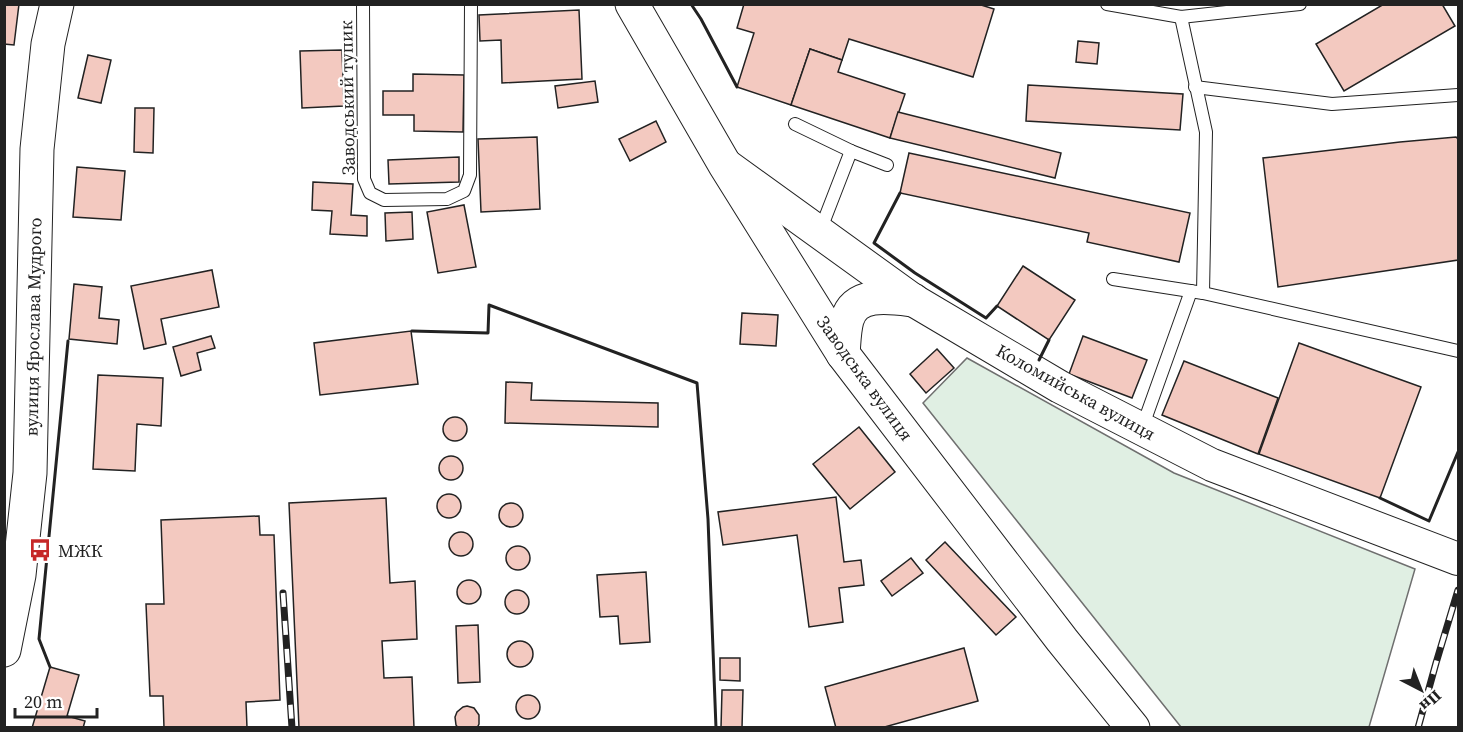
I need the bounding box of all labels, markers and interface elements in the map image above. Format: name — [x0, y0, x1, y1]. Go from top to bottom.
street label: Заводський тупик — [333, 20, 361, 176]
street label: вулиця Ярослава Мудрого — [19, 217, 47, 437]
street label: Заводська вулиця — [811, 310, 919, 446]
street label: Коломийська вулиця — [992, 338, 1160, 446]
bus stop icon: МЖК — [27, 537, 53, 563]
place label: МЖК — [58, 538, 103, 563]
north arrow — [1391, 660, 1451, 720]
scale bar — [15, 681, 98, 719]
text: Пн — [1415, 685, 1447, 717]
text: 20 m — [24, 689, 62, 714]

